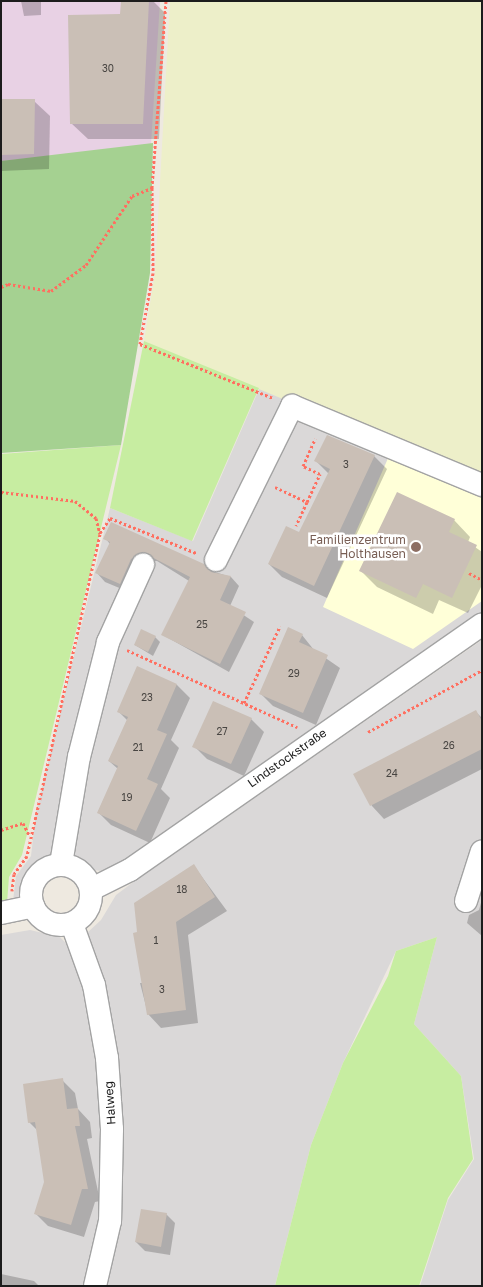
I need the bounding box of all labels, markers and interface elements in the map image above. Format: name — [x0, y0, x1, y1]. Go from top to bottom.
house number: 30 — [102, 63, 114, 75]
house number: 3 — [343, 459, 349, 471]
place label: Familienzentrum Holthausen — [309, 533, 406, 561]
marker: Familienzentrum Holthausen — [410, 541, 422, 553]
house number: 25 — [196, 619, 208, 631]
house number: 29 — [288, 668, 300, 680]
house number: 23 — [141, 692, 153, 704]
street label: Lindstockstraße — [245, 725, 329, 791]
house number: 27 — [216, 726, 228, 738]
house number: 26 — [443, 740, 455, 752]
house number: 21 — [133, 742, 143, 754]
house number: 24 — [386, 768, 398, 780]
house number: 19 — [122, 792, 132, 804]
house number: 18 — [177, 884, 187, 896]
house number: 1 — [154, 935, 158, 947]
house number: 3 — [159, 984, 165, 996]
street label: Halweg — [101, 1081, 119, 1125]

